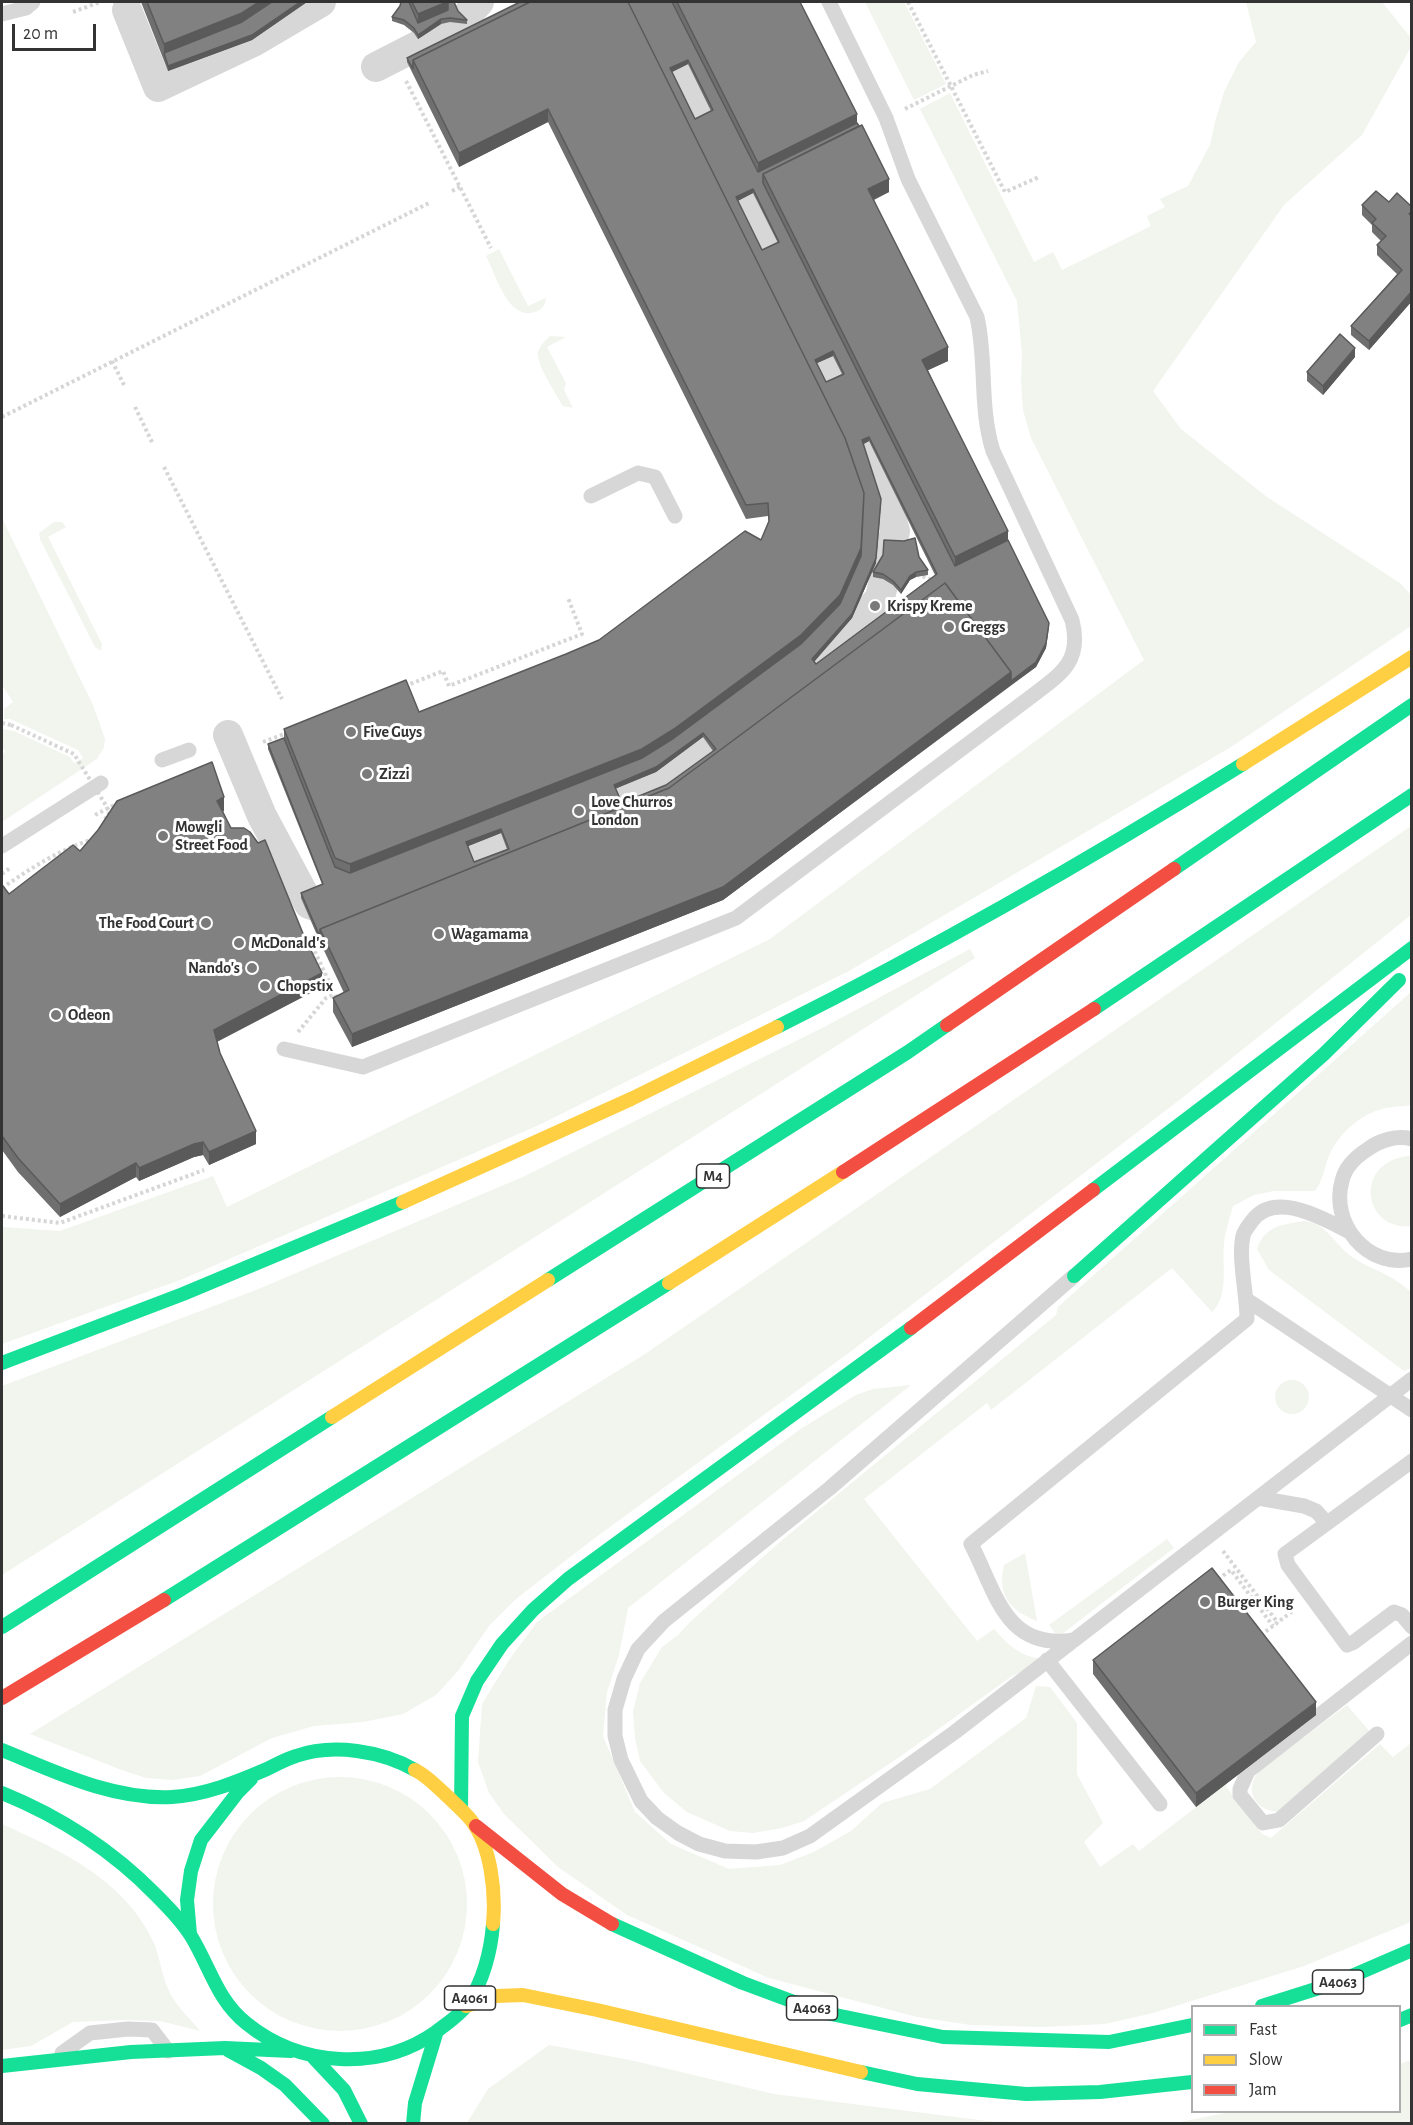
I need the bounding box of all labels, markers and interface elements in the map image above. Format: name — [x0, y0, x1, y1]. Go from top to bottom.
scale bar — [15, 12, 99, 50]
text: 20 m — [23, 25, 58, 43]
place label: Krispy Kreme — [887, 596, 973, 616]
marker: Krispy Kreme — [868, 599, 882, 613]
place label: Greggs — [961, 617, 1005, 637]
marker: Greggs — [942, 620, 956, 634]
place label: Five Guys — [363, 722, 422, 742]
marker: Five Guys — [344, 725, 358, 739]
place label: Zizzi — [379, 764, 410, 784]
marker: Zizzi — [360, 767, 374, 781]
place label: Love Churros London — [591, 792, 673, 830]
marker: Love Churros London — [572, 804, 586, 818]
place label: Mowgli Street Food — [175, 817, 248, 855]
marker: Mowgli Street Food — [156, 829, 170, 843]
place label: The Food Court — [99, 913, 194, 933]
marker: The Food Court — [199, 916, 213, 930]
place label: Wagamama — [451, 924, 529, 944]
marker: Wagamama — [432, 927, 446, 941]
place label: McDonald's — [251, 933, 326, 953]
marker: McDonald's — [232, 936, 246, 950]
place label: Nando's — [188, 958, 240, 978]
marker: Nando's — [245, 961, 259, 975]
place label: Chopstix — [277, 976, 333, 996]
marker: Chopstix — [258, 979, 272, 993]
place label: Odeon — [68, 1005, 110, 1025]
marker: Odeon — [49, 1008, 63, 1022]
road number: M4 — [696, 1164, 730, 1188]
place label: Burger King — [1217, 1592, 1293, 1612]
marker: Burger King — [1198, 1595, 1212, 1609]
road number: A4063 — [1312, 1970, 1364, 1994]
road number: A4061 — [444, 1986, 496, 2010]
road number: A4063 — [786, 1996, 838, 2020]
legend — [1191, 2005, 1401, 2113]
text: Fast — [1249, 2021, 1277, 2039]
text: Slow — [1249, 2051, 1282, 2069]
text: Jam — [1249, 2081, 1277, 2099]

